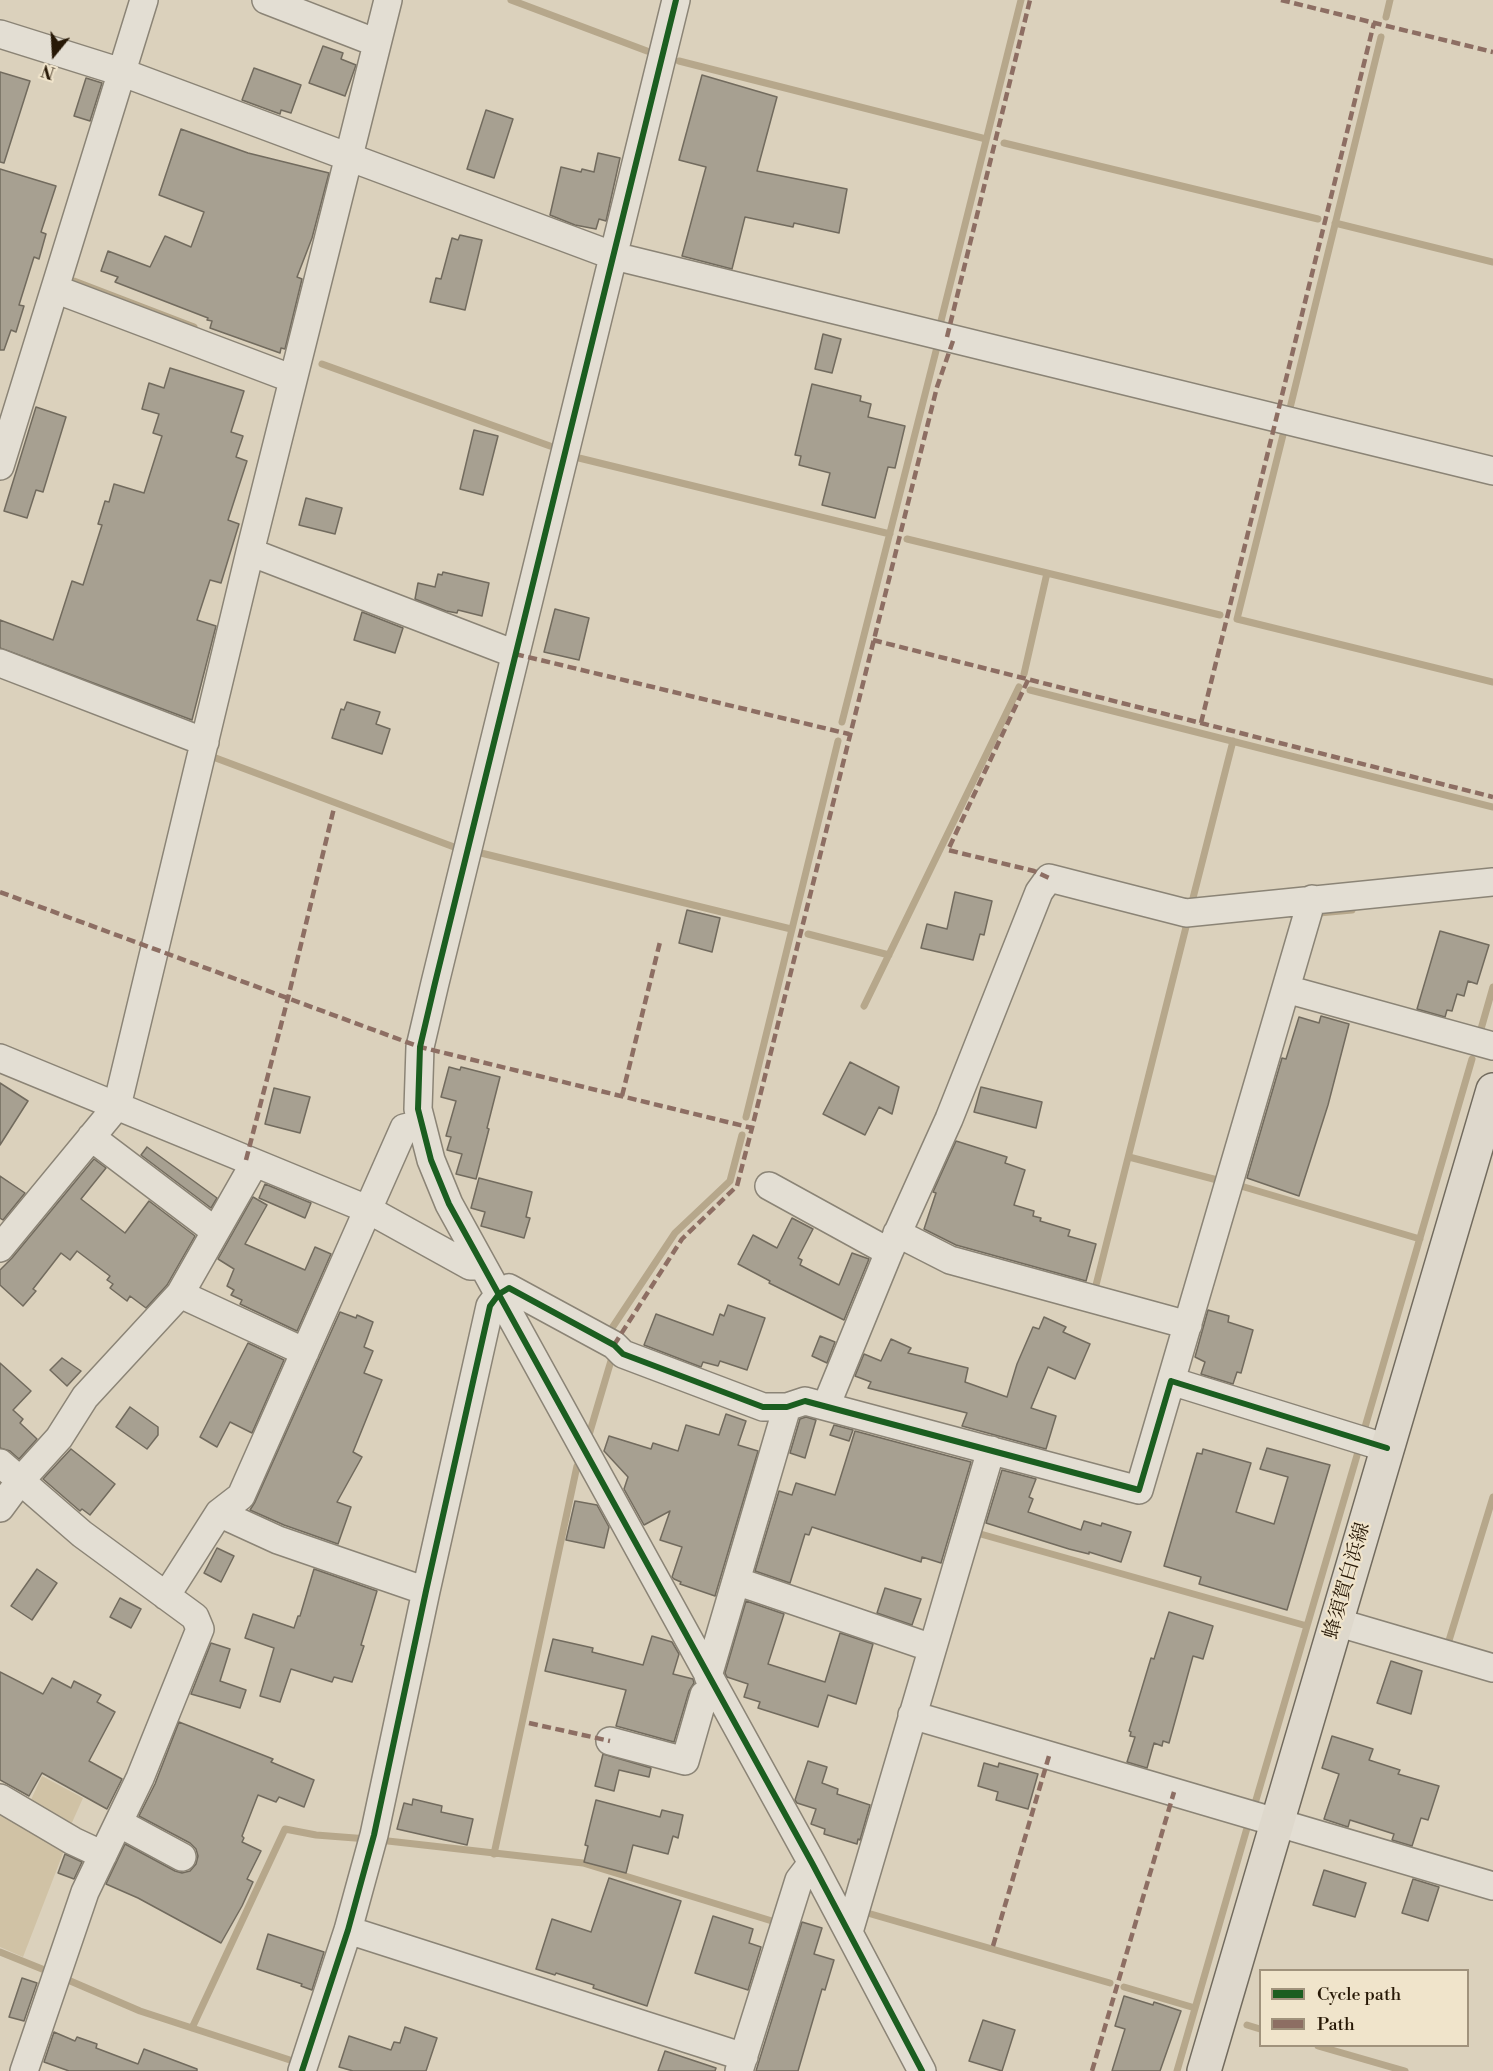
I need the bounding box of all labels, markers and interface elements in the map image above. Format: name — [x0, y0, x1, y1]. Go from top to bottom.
north arrow — [24, 24, 84, 84]
text: N — [39, 60, 58, 83]
street label: 蜂須賀白浜線 — [1320, 1520, 1376, 1642]
legend — [1259, 1969, 1469, 2047]
text: Cycle path — [1317, 1983, 1401, 2006]
text: Path — [1317, 2013, 1355, 2036]

